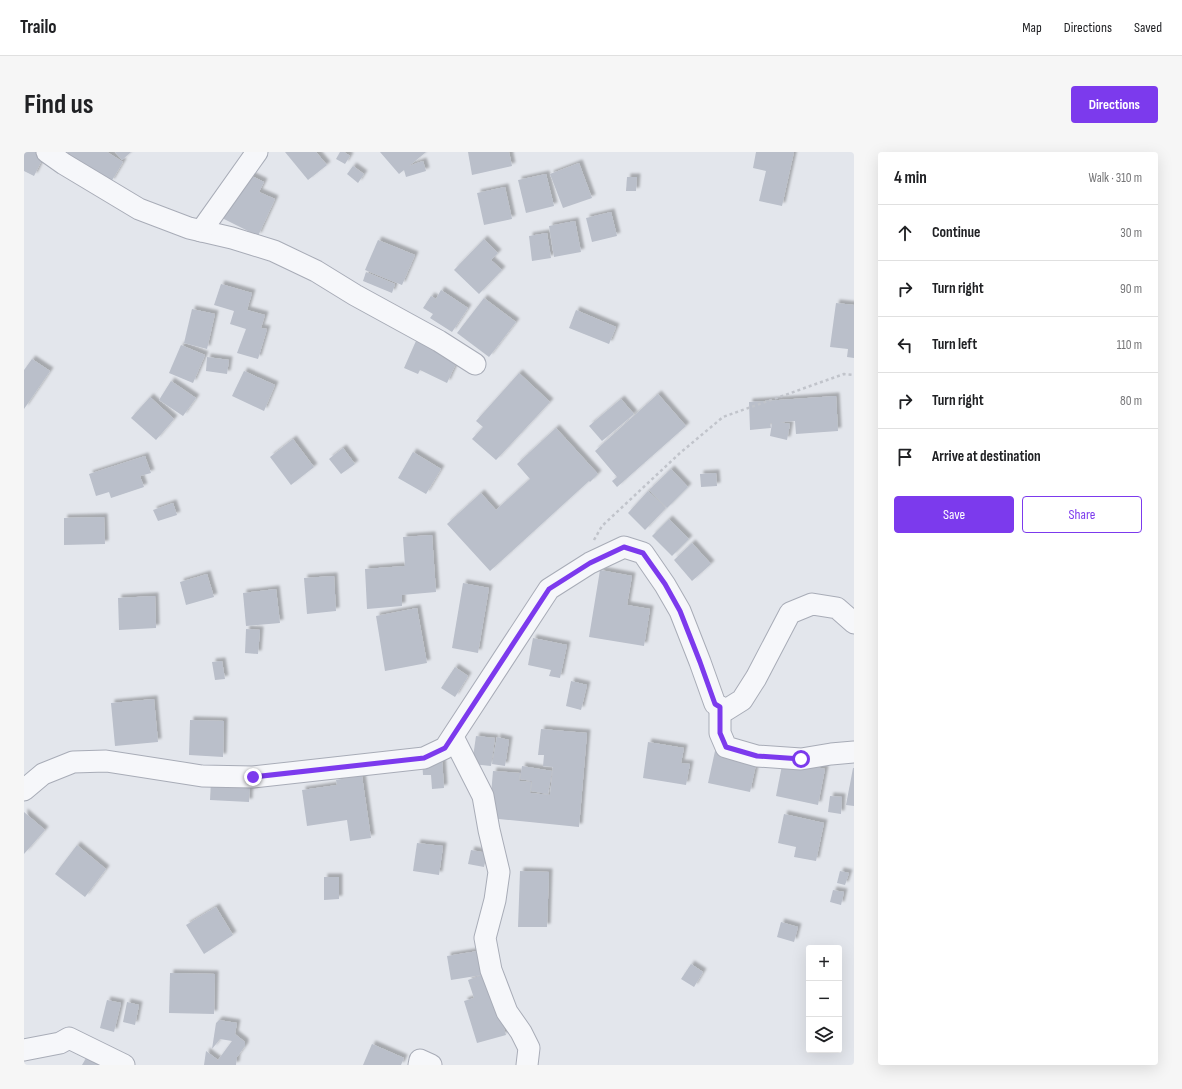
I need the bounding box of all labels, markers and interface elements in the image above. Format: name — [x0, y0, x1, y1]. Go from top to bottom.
text: Trailo — [20, 16, 57, 39]
text: Map — [1022, 19, 1042, 36]
text: Directions — [1064, 19, 1112, 36]
text: Saved — [1134, 19, 1162, 36]
button: Directions — [1071, 86, 1158, 123]
text: Find us — [24, 88, 93, 121]
text: 4 min — [894, 168, 927, 188]
text: Walk · 310 m — [1089, 170, 1142, 186]
icon: ahead — [894, 222, 916, 244]
text: Continue — [932, 223, 981, 242]
text: 30 m — [1120, 225, 1142, 241]
icon: right — [894, 278, 916, 300]
text: Turn right — [932, 279, 984, 298]
text: 90 m — [1120, 281, 1142, 297]
icon: left — [894, 334, 916, 356]
text: Turn left — [932, 335, 977, 354]
text: 110 m — [1117, 337, 1142, 353]
icon: right — [894, 390, 916, 412]
text: Turn right — [932, 391, 984, 410]
text: 80 m — [1120, 393, 1142, 409]
icon: arrive — [894, 446, 916, 468]
text: Arrive at destination — [932, 447, 1041, 466]
button: Save — [894, 496, 1014, 533]
button: Share — [1022, 496, 1142, 533]
route start — [792, 750, 810, 768]
route end — [244, 768, 262, 786]
map controls — [806, 945, 842, 1053]
button: + — [806, 945, 842, 981]
button: − — [806, 981, 842, 1017]
button: layers — [806, 1017, 842, 1053]

